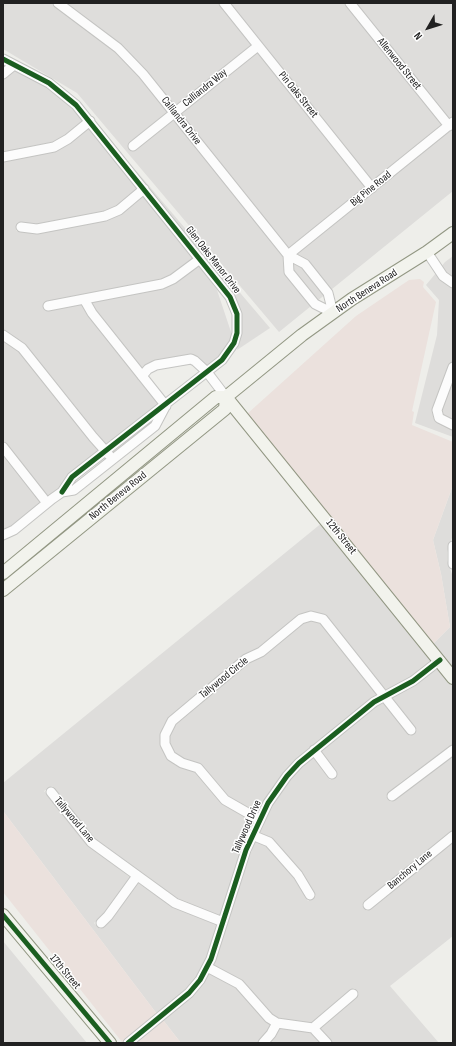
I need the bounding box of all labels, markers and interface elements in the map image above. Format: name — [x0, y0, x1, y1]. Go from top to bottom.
north arrow — [408, 8, 448, 48]
text: N — [411, 29, 425, 42]
street label: Allenwood Street — [374, 35, 424, 93]
street label: Calliandra Way — [180, 66, 230, 110]
street label: Pin Oaks Street — [275, 69, 321, 121]
street label: Calliandra Drive — [158, 94, 204, 148]
street label: Big Pine Road — [348, 168, 394, 210]
street label: Glen Oaks Manor Drive — [183, 224, 243, 296]
street label: North Beneva Road — [334, 266, 400, 316]
street label: North Beneva Road — [87, 469, 149, 523]
street label: 12th Street — [323, 517, 359, 557]
street label: Tallywood Circle — [197, 654, 251, 702]
street label: Tallywood Lane — [51, 795, 97, 845]
street label: Tallywood Drive — [229, 798, 265, 856]
street label: Banchory Lane — [385, 848, 435, 892]
street label: 17th Street — [47, 952, 83, 992]

